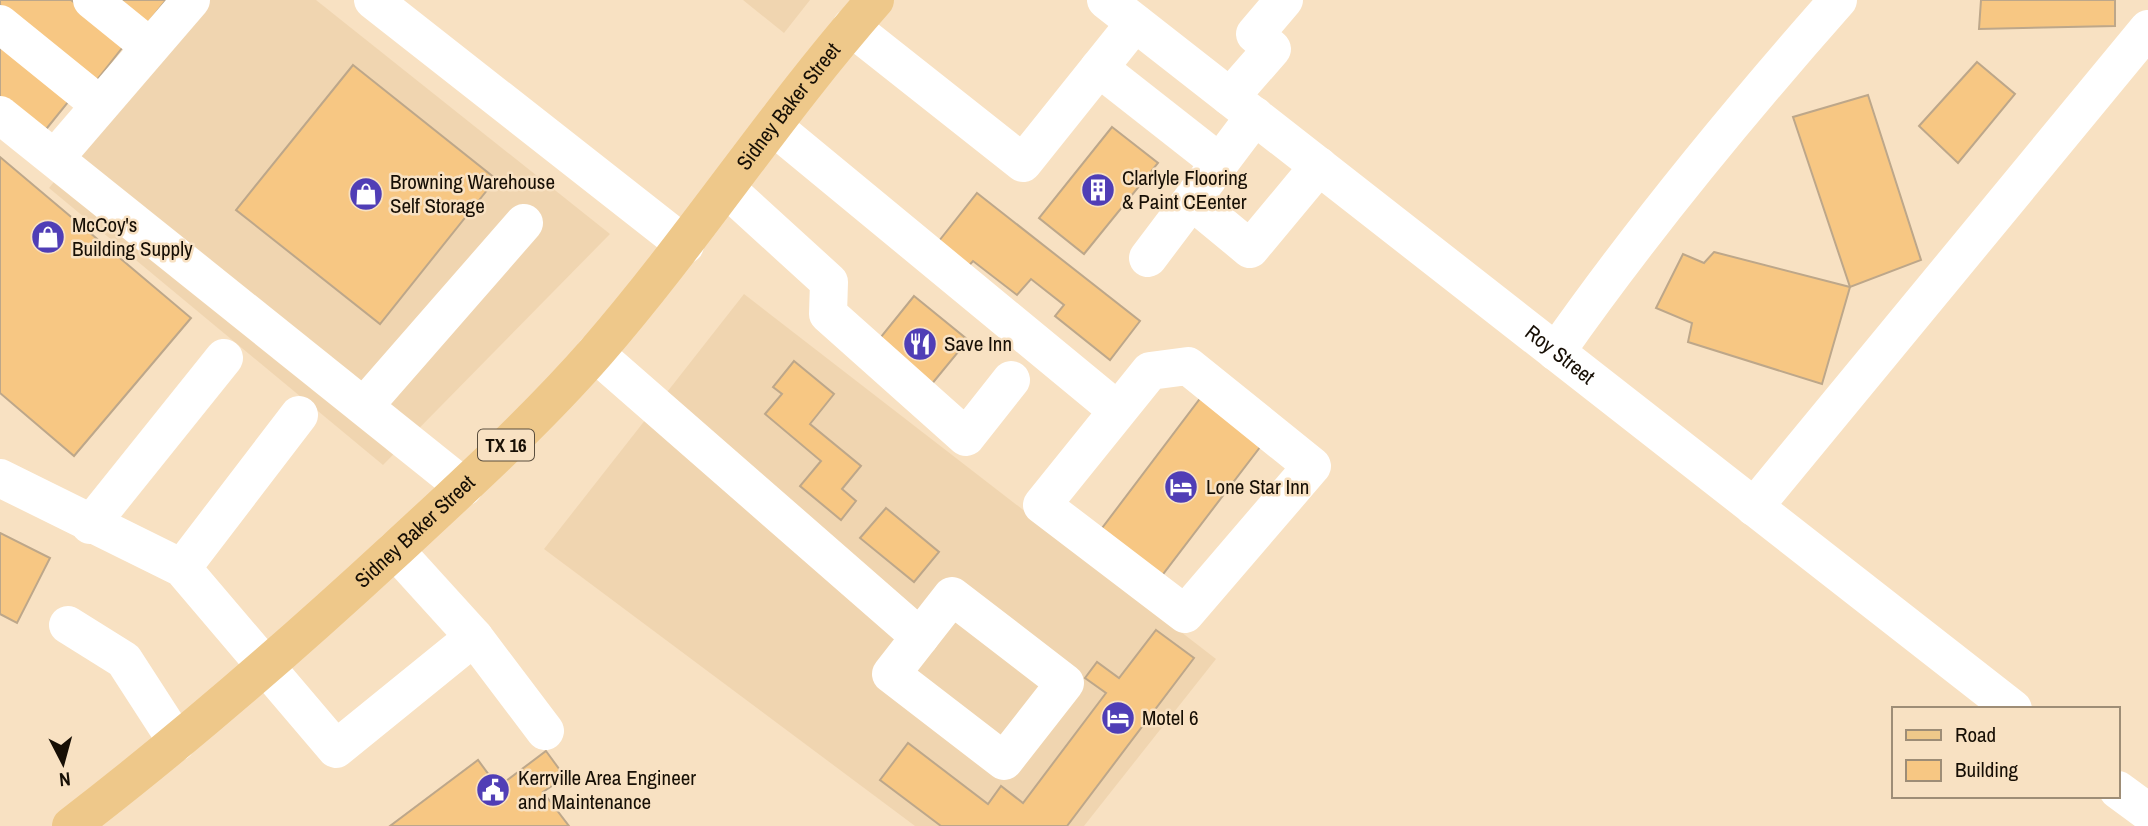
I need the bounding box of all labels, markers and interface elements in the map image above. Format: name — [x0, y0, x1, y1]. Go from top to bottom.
street label: Sidney Baker Street — [729, 36, 847, 176]
place label: Clarlyle Flooring & Paint CEenter — [1122, 163, 1248, 216]
place label: Browning Warehouse Self Storage — [390, 167, 555, 220]
building icon: Clarlyle Flooring & Paint CEenter — [1079, 171, 1117, 209]
shop icon: Browning Warehouse Self Storage — [347, 175, 385, 213]
place label: McCoy's Building Supply — [72, 210, 193, 263]
shop icon: McCoy's Building Supply — [29, 218, 67, 256]
street label: Roy Street — [1519, 318, 1601, 391]
restaurant icon: Save Inn — [901, 325, 939, 363]
place label: Save Inn — [944, 329, 1012, 358]
road number: TX 16 — [478, 430, 534, 460]
street label: Sidney Baker Street — [348, 468, 481, 594]
hotel icon: Lone Star Inn — [1162, 468, 1200, 506]
place label: Lone Star Inn — [1206, 472, 1309, 501]
hotel icon: Motel 6 — [1099, 699, 1137, 737]
place label: Motel 6 — [1142, 703, 1198, 732]
legend — [1892, 707, 2120, 798]
text: Road — [1955, 720, 1996, 749]
north arrow — [28, 728, 98, 798]
text: Building — [1955, 755, 2019, 784]
place label: Kerrville Area Engineer and Maintenance — [518, 763, 696, 816]
text: N — [58, 766, 72, 793]
public building icon: Kerrville Area Engineer and Maintenance — [474, 771, 512, 809]

